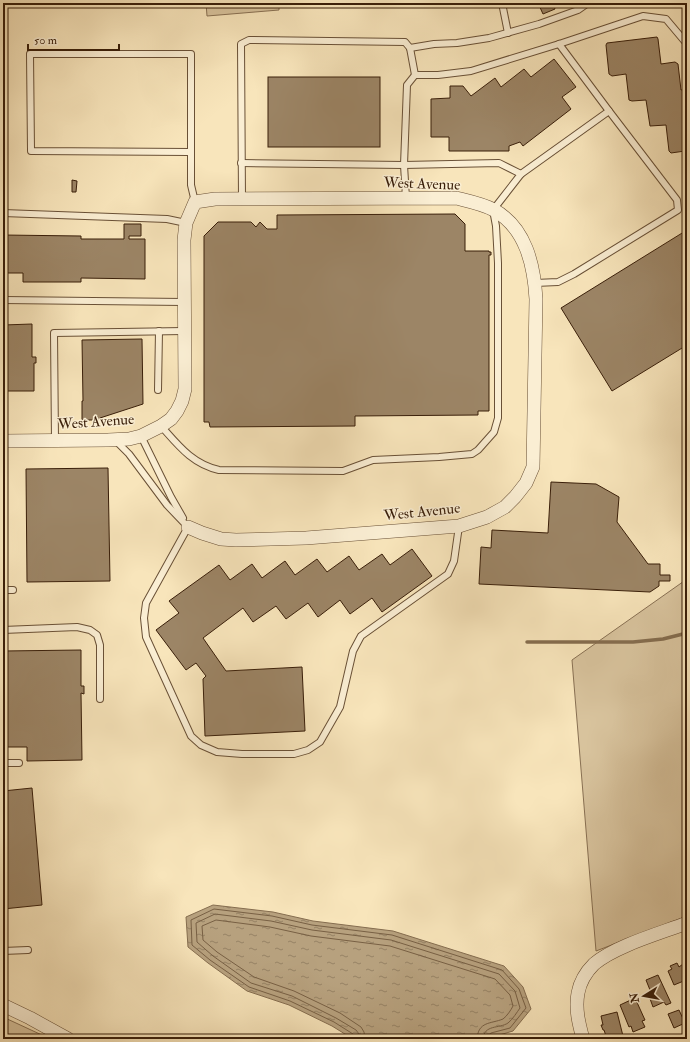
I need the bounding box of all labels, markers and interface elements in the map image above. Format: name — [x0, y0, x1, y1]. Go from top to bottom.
scale bar — [28, 26, 119, 52]
text: 50 m — [34, 33, 58, 48]
street label: West Avenue — [382, 173, 461, 195]
street label: West Avenue — [56, 410, 135, 434]
street label: West Avenue — [382, 499, 461, 526]
north arrow — [624, 976, 664, 1016]
text: N — [627, 991, 642, 1005]

